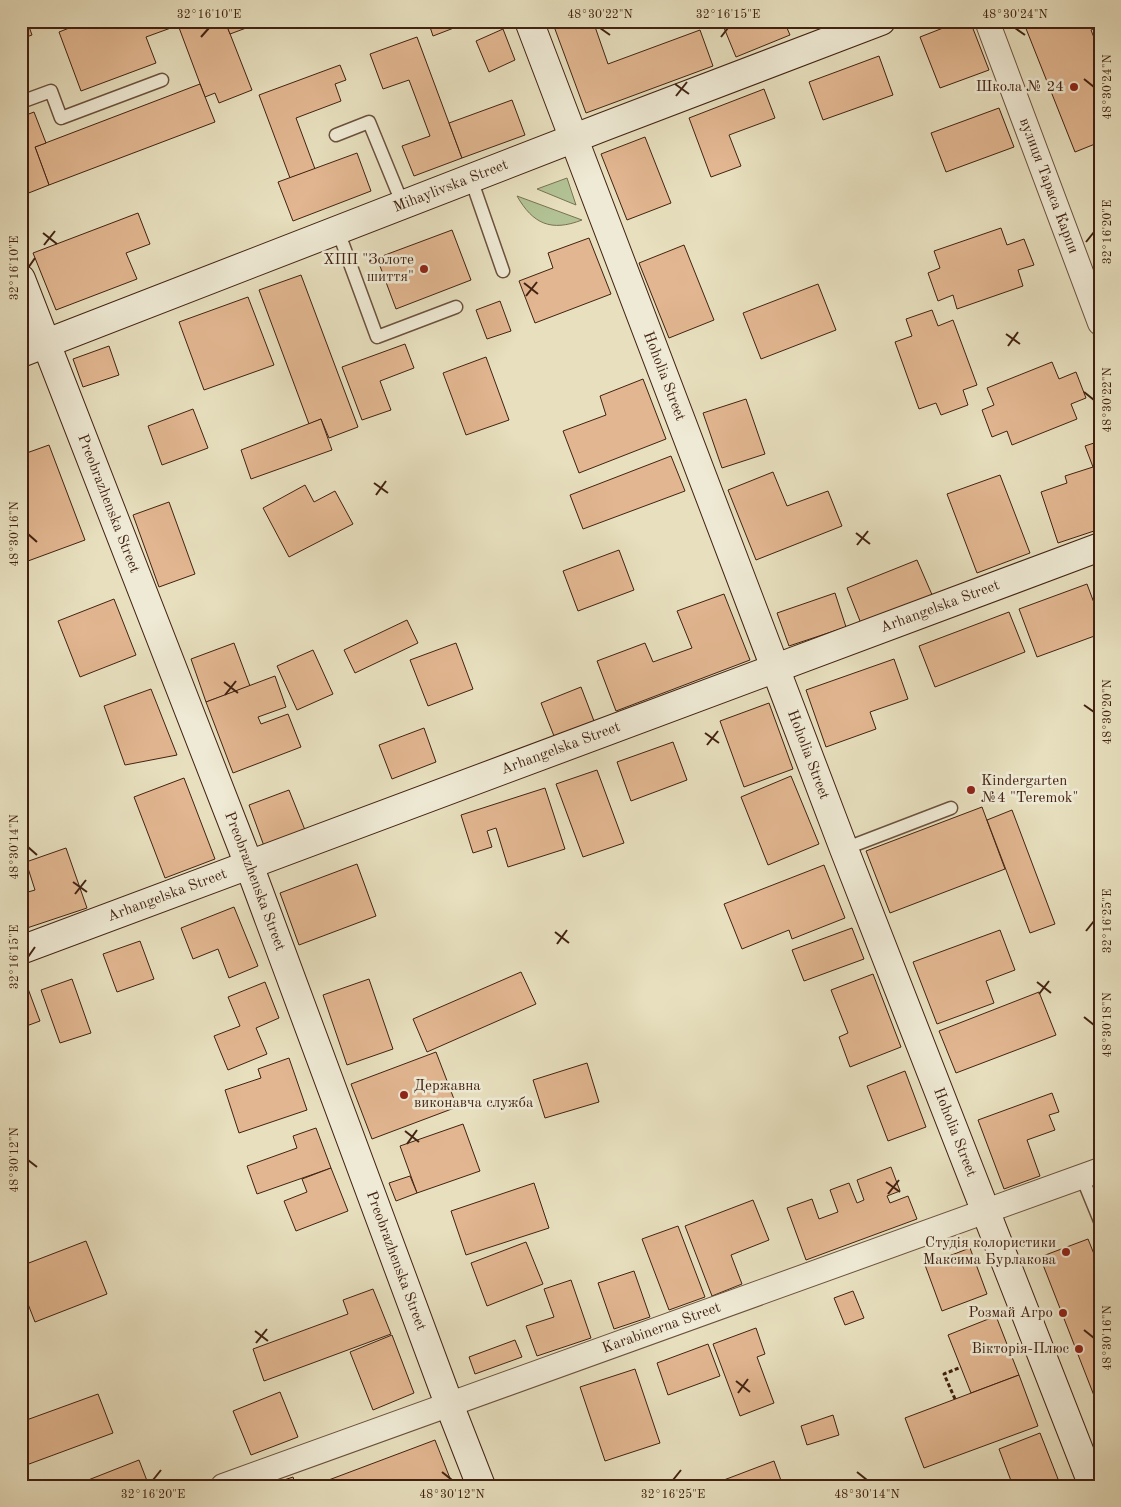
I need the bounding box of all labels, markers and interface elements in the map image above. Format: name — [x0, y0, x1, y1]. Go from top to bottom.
text: 32°16'15"E — [696, 8, 760, 21]
text: 32°16'10"E — [177, 9, 241, 21]
text: 48°30'22"N — [567, 9, 633, 21]
text: 48°30'24"N — [982, 9, 1048, 21]
text: 48°30'24"N — [1102, 54, 1114, 120]
place label: Школа № 24 — [976, 80, 1064, 95]
marker: Школа № 24 — [1068, 81, 1080, 93]
street label: вулиця Тараса Карпи — [1017, 116, 1081, 256]
street label: Mihaylivska Street — [391, 157, 510, 215]
text: 32°16'20"E — [1102, 200, 1114, 264]
text: 32°16'10"E — [9, 236, 21, 300]
place label: ХПП "Золоте шиття" — [323, 253, 414, 285]
marker: ХПП "Золоте шиття" — [418, 263, 430, 275]
street label: Hoholia Street — [640, 329, 688, 423]
text: 48°30'22"N — [1102, 367, 1114, 433]
street label: Preobrazhenska Street — [75, 432, 142, 575]
text: 48°30'16"N — [9, 501, 21, 567]
street label: Arhangelska Street — [878, 578, 1002, 636]
text: 48°30'20"N — [1102, 679, 1114, 745]
street label: Hoholia Street — [784, 708, 832, 802]
street label: Arhangelska Street — [499, 719, 622, 778]
place label: Kindergarten №4 "Teremok" — [981, 774, 1079, 806]
marker: Kindergarten №4 "Teremok" — [965, 784, 977, 796]
street label: Preobrazhenska Street — [221, 810, 288, 953]
text: 48°30'14"N — [9, 814, 21, 880]
street label: Arhangelska Street — [105, 866, 229, 925]
text: 32°16'25"E — [1101, 889, 1114, 953]
text: 32°16'15"E — [8, 925, 21, 989]
text: 48°30'18"N — [1102, 992, 1114, 1058]
place label: Державна виконавча служба — [414, 1079, 534, 1111]
street label: Hoholia Street — [931, 1086, 979, 1179]
marker: Державна виконавча служба — [398, 1089, 410, 1101]
text: 48°30'12"N — [9, 1127, 21, 1193]
street label: Preobrazhenska Street — [363, 1189, 429, 1333]
place label: Студія колористики Максима Бурлакова — [923, 1236, 1057, 1268]
marker: Студія колористики Максима Бурлакова — [1060, 1246, 1072, 1258]
street label: Karabinerna Street — [600, 1300, 723, 1356]
text: 48°30'16"N — [1102, 1305, 1114, 1371]
place label: Розмай Агро — [968, 1306, 1053, 1321]
marker: Розмай Агро — [1057, 1307, 1069, 1319]
place label: Вікторія-Плюс — [971, 1342, 1069, 1357]
marker: Вікторія-Плюс — [1073, 1343, 1085, 1355]
text: 32°16'25"E — [641, 1488, 705, 1501]
text: 32°16'20"E — [121, 1489, 185, 1501]
text: 48°30'12"N — [419, 1489, 485, 1501]
text: 48°30'14"N — [834, 1489, 900, 1501]

